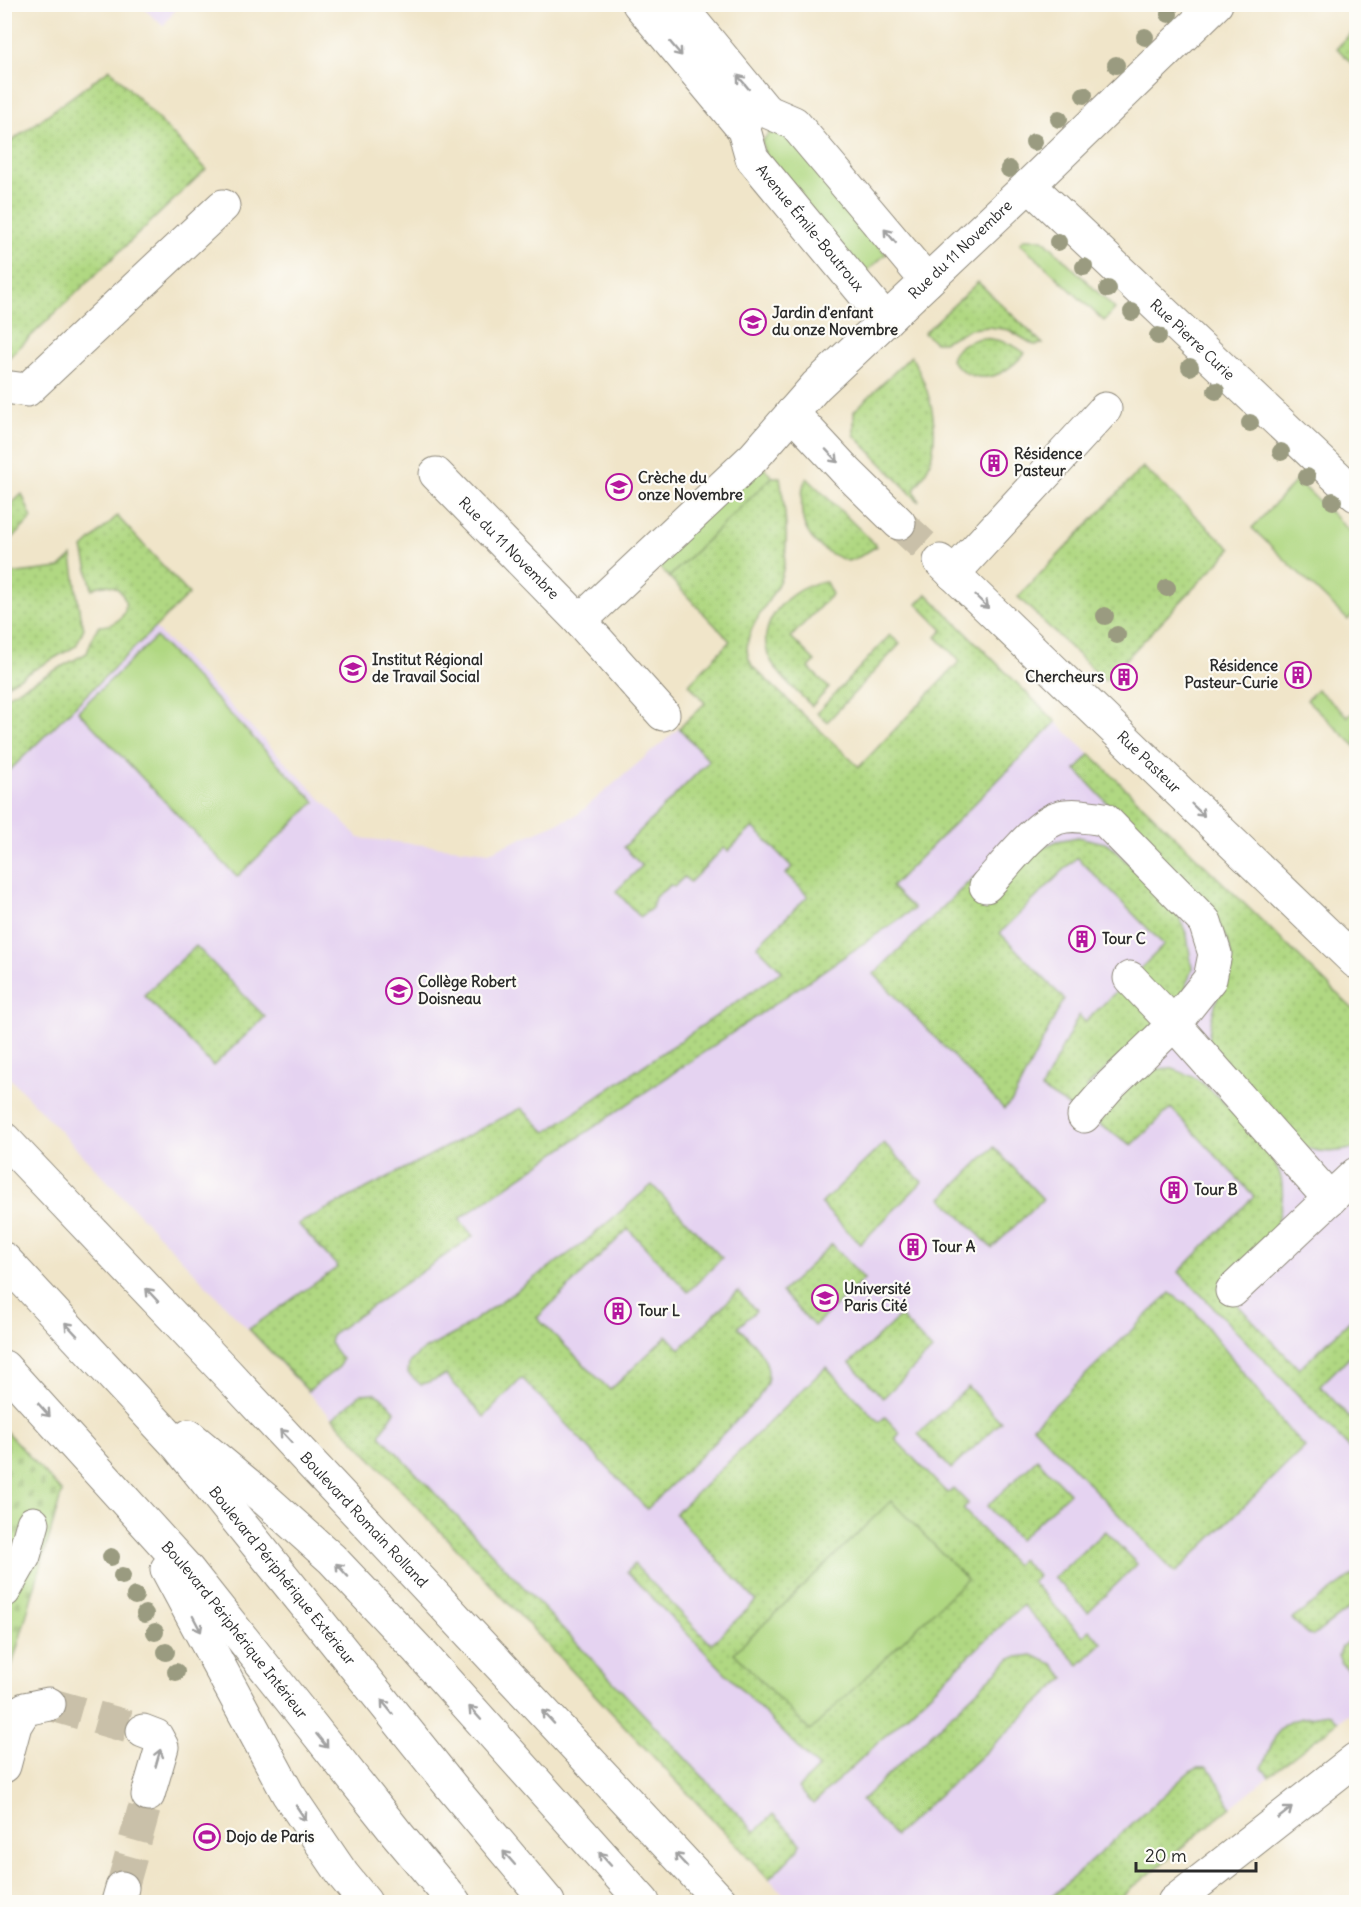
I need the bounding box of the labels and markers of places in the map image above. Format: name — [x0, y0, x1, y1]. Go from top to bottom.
place label: Jardin d'enfant du onze Novembre — [772, 303, 898, 339]
school or university icon: Jardin d'enfant du onze Novembre — [738, 307, 768, 337]
place label: Résidence Pasteur — [1014, 444, 1082, 480]
building icon: Résidence Pasteur — [979, 448, 1009, 478]
place label: Crèche du onze Novembre — [638, 468, 743, 504]
school or university icon: Crèche du onze Novembre — [604, 472, 634, 502]
place label: Institut Régional de Travail Social — [372, 650, 483, 686]
school or university icon: Institut Régional de Travail Social — [338, 654, 368, 684]
place label: Résidence Pasteur-Curie — [1185, 656, 1278, 692]
building icon: Résidence Pasteur-Curie — [1283, 660, 1313, 690]
building icon: Chercheurs — [1109, 662, 1139, 692]
place label: Chercheurs — [1025, 667, 1104, 686]
building icon: Tour C — [1067, 924, 1097, 954]
place label: Tour C — [1102, 929, 1146, 948]
place label: Collège Robert Doisneau — [418, 972, 517, 1008]
school or university icon: Collège Robert Doisneau — [384, 976, 414, 1006]
building icon: Tour B — [1159, 1175, 1189, 1205]
place label: Tour B — [1194, 1180, 1238, 1199]
building icon: Tour A — [898, 1232, 928, 1262]
place label: Tour A — [932, 1237, 976, 1256]
place label: Université Paris Cité — [844, 1279, 911, 1315]
school or university icon: Université Paris Cité — [810, 1283, 840, 1313]
building icon: Tour L — [603, 1296, 633, 1326]
place label: Tour L — [638, 1301, 680, 1320]
sports icon: Dojo de Paris — [192, 1822, 222, 1852]
place label: Dojo de Paris — [226, 1827, 315, 1846]

